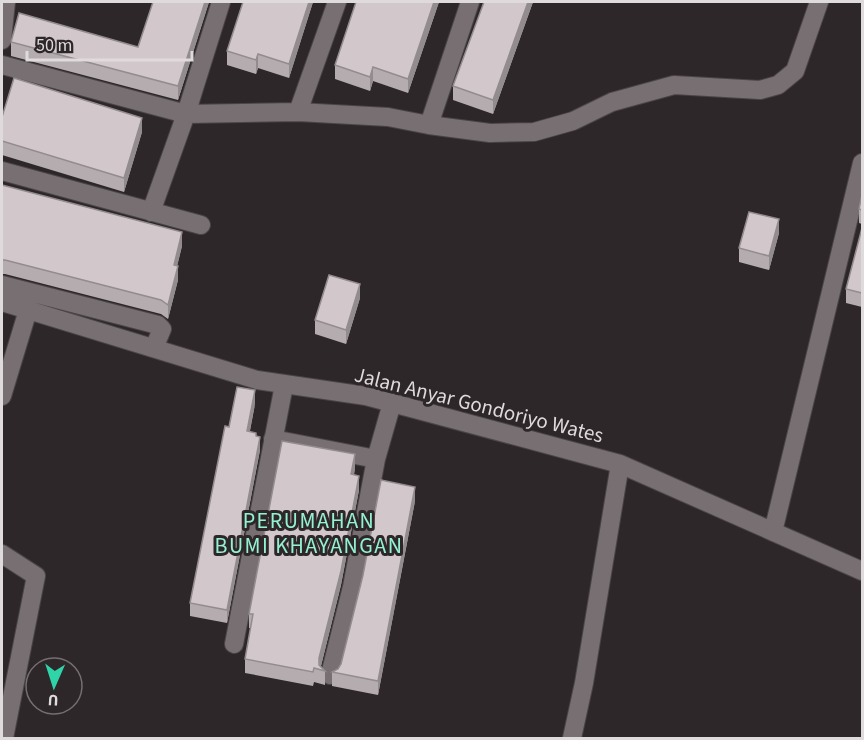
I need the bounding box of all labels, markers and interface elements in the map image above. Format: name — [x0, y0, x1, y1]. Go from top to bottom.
scale bar — [27, 24, 192, 62]
text: 50 m — [36, 33, 72, 58]
street label: Jalan Anyar Gondoriyo Wates — [351, 360, 607, 451]
district label: PERUMAHAN BUMI KHAYANGAN — [214, 505, 404, 562]
north arrow — [24, 656, 84, 716]
text: U — [47, 689, 59, 711]

